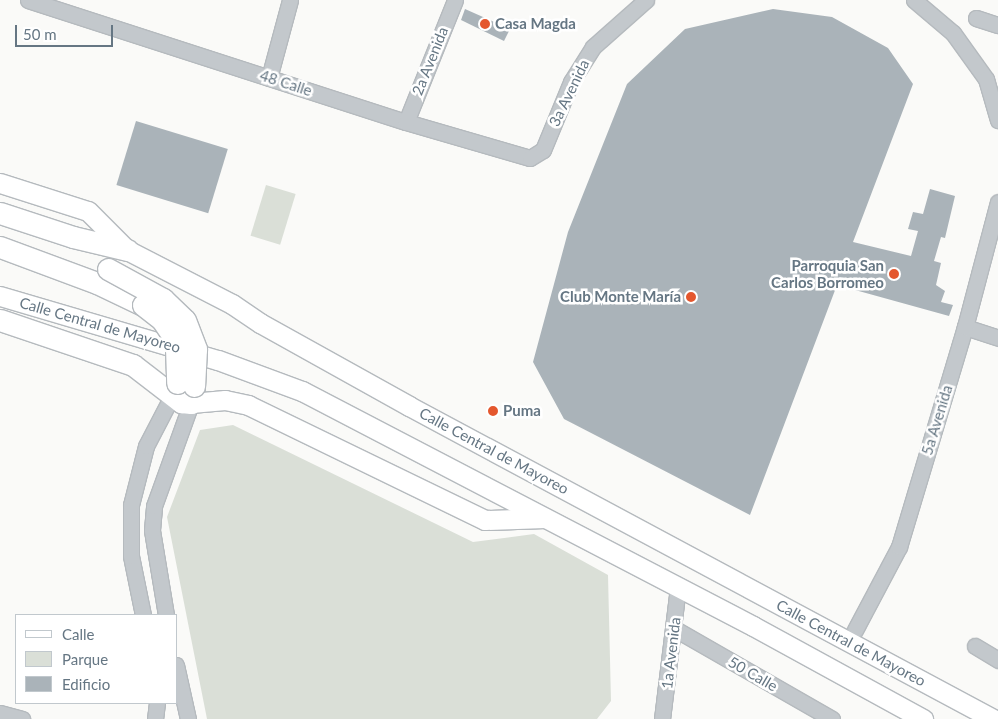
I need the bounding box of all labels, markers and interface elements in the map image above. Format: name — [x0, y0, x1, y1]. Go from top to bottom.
scale bar — [18, 15, 115, 47]
place label: Casa Magda — [495, 15, 576, 33]
marker: Casa Magda — [479, 18, 491, 30]
street label: 2a Avenida — [408, 24, 452, 98]
text: 50 m — [23, 25, 57, 43]
street label: 3a Avenida — [545, 56, 593, 130]
street label: 48 Calle — [258, 66, 314, 100]
place label: Parroquia San Carlos Borromeo — [771, 256, 884, 291]
marker: Parroquia San Carlos Borromeo — [888, 268, 900, 280]
place label: Club Monte María — [560, 288, 681, 306]
marker: Club Monte María — [685, 291, 697, 303]
street label: Calle Central de Mayoreo — [17, 293, 183, 357]
street label: 5a Avenida — [918, 383, 956, 457]
place label: Puma — [503, 402, 541, 420]
street label: Calle Central de Mayoreo — [416, 404, 572, 498]
marker: Puma — [487, 405, 499, 417]
street label: Calle Central de Mayoreo — [773, 596, 929, 690]
legend — [15, 614, 178, 704]
street label: 1a Avenida — [658, 616, 684, 690]
text: Calle — [62, 625, 94, 643]
text: Parque — [62, 650, 108, 668]
street label: 50 Calle — [725, 653, 781, 695]
text: Edificio — [62, 675, 110, 693]

